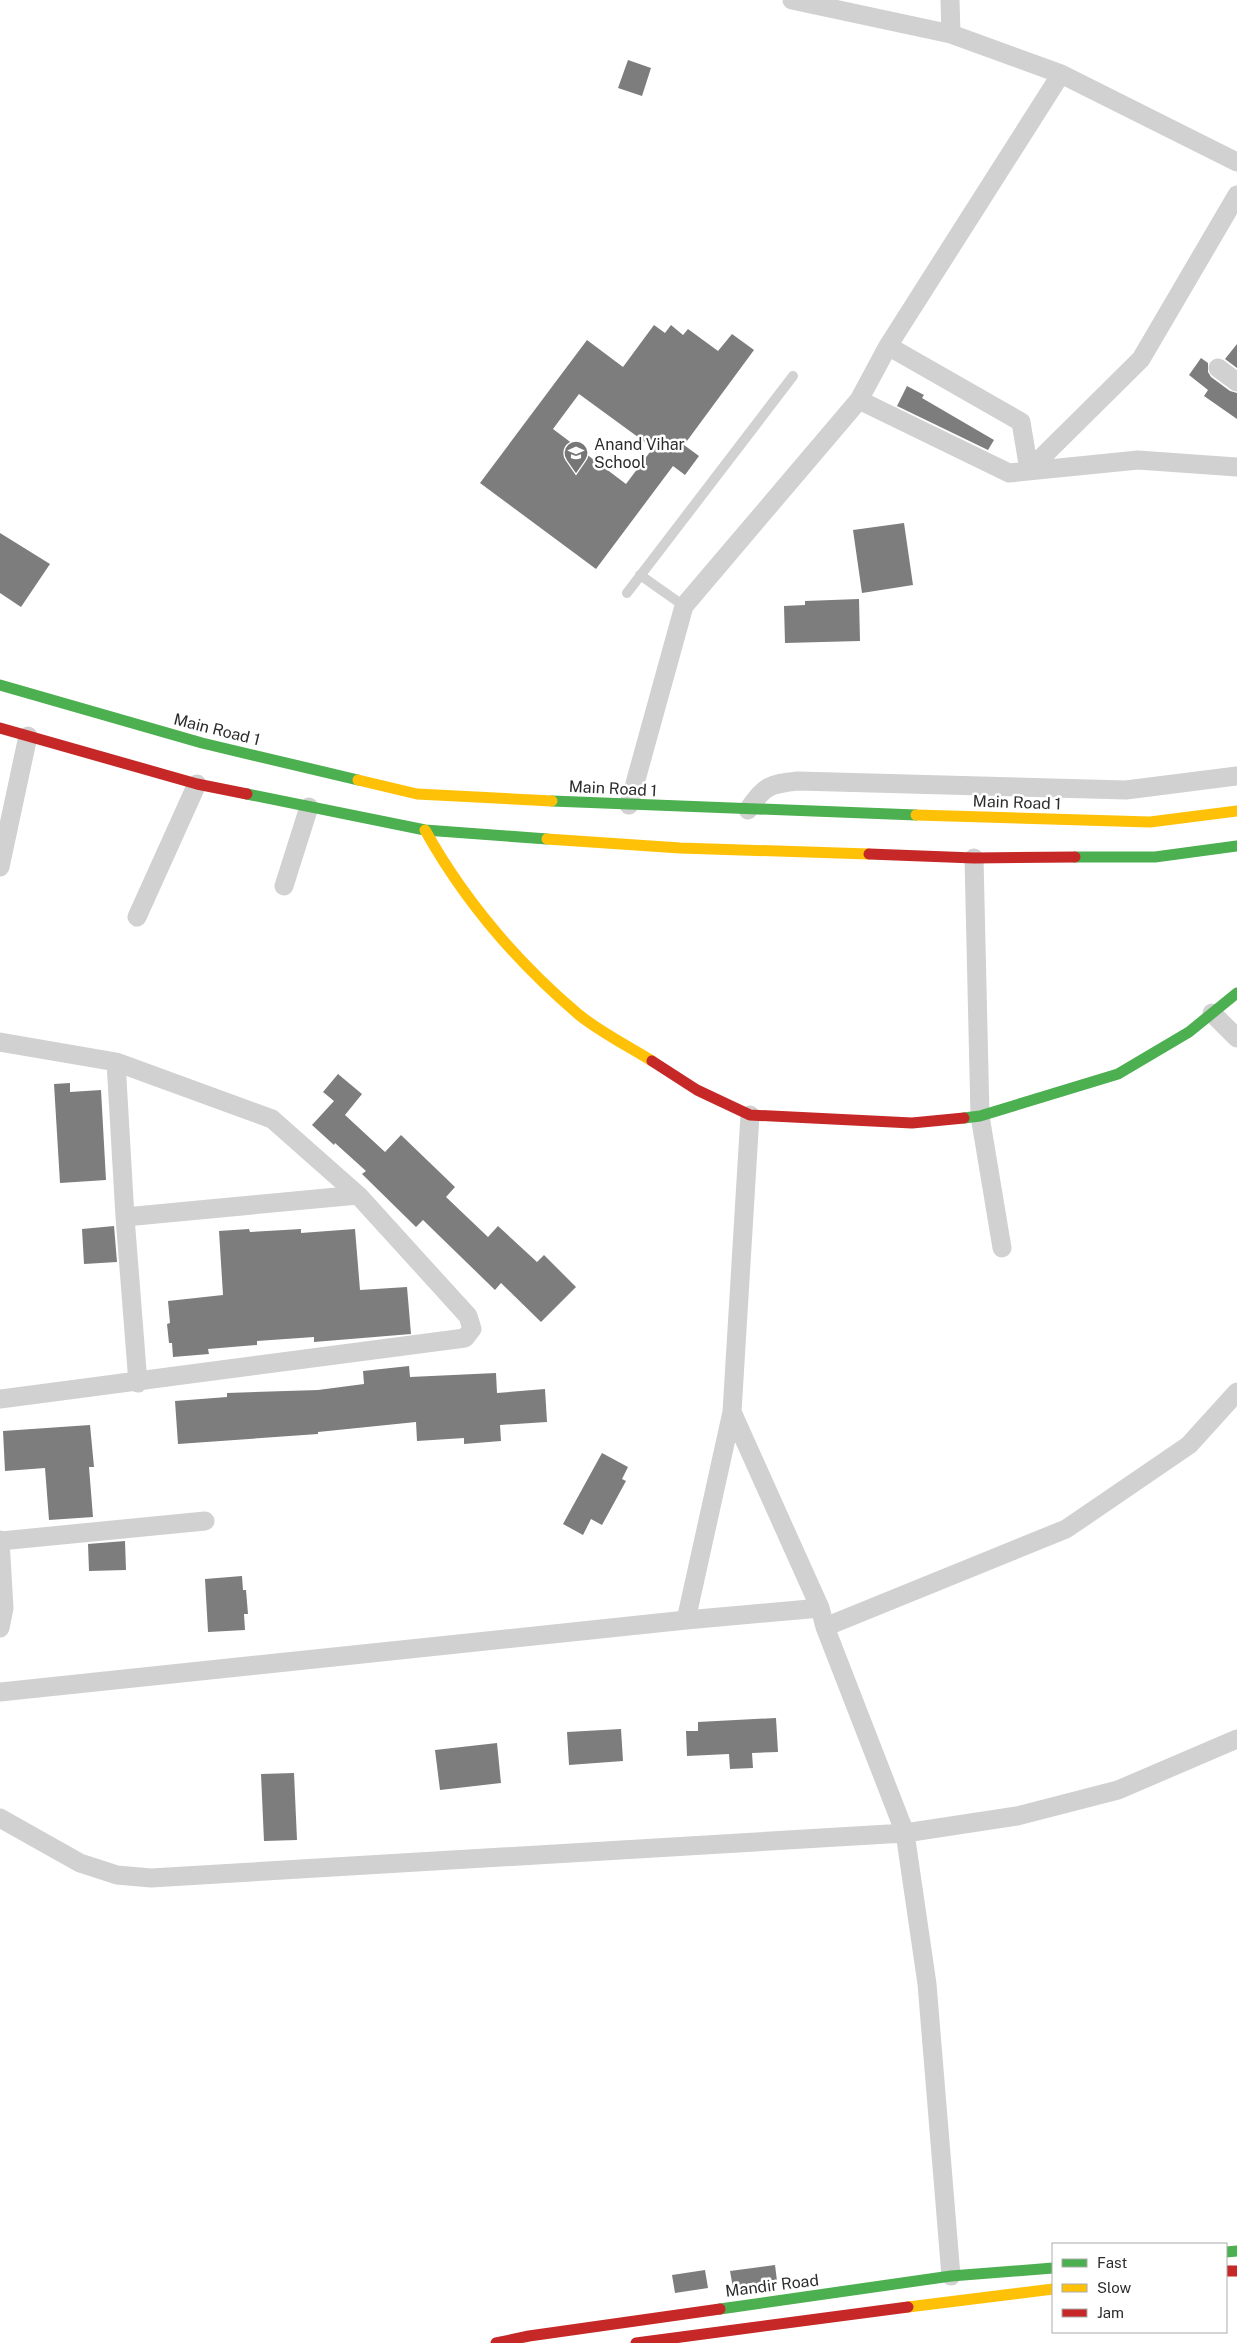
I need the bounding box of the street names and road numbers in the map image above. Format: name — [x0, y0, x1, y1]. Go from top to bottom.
street label: Main Road 1 — [172, 710, 262, 749]
street label: Main Road 1 — [568, 777, 658, 800]
street label: Main Road 1 — [972, 791, 1062, 814]
street label: Mandir Road — [724, 2270, 820, 2301]

